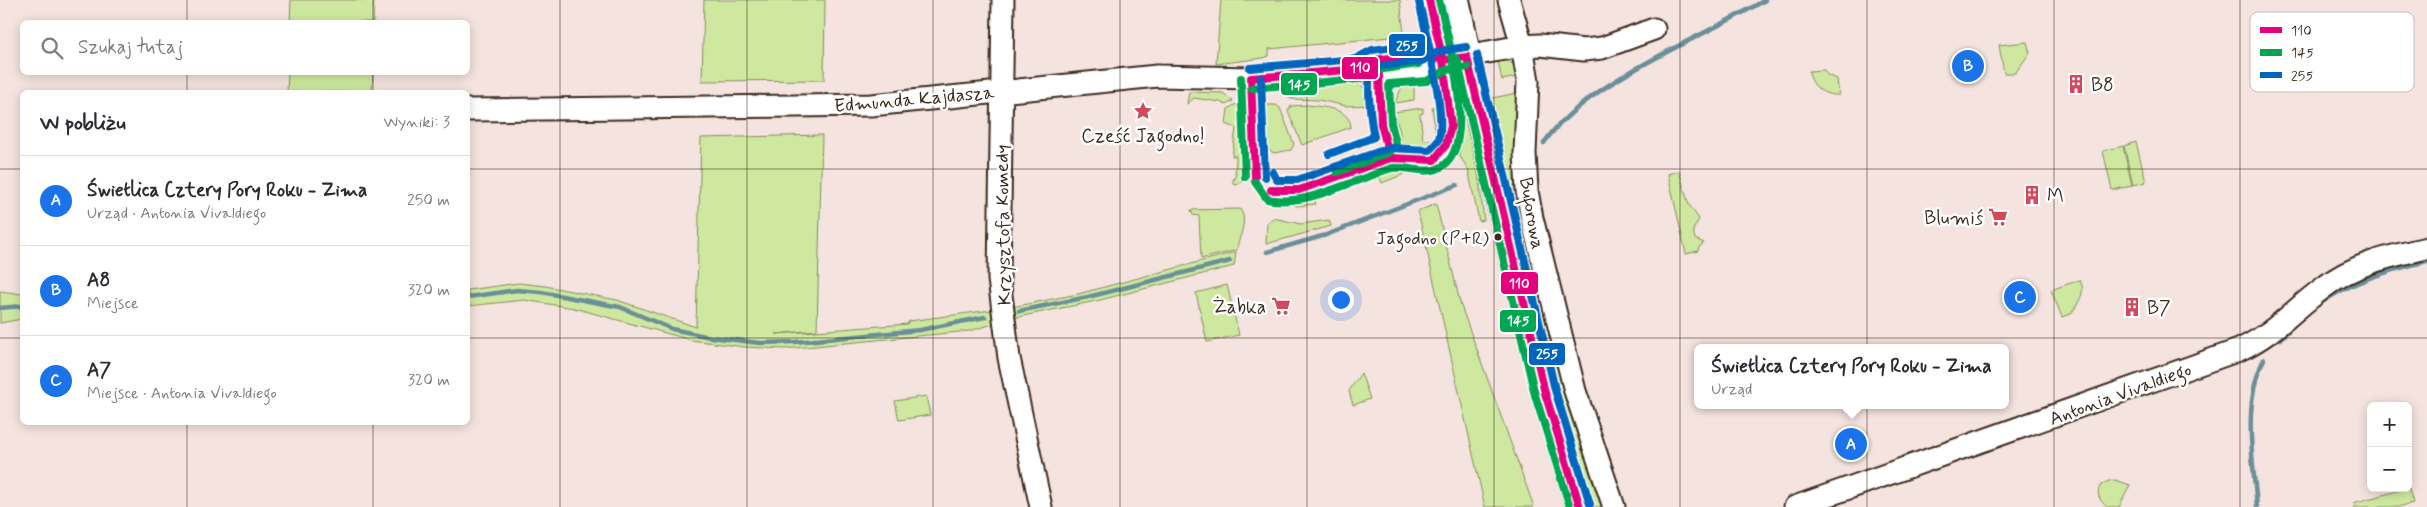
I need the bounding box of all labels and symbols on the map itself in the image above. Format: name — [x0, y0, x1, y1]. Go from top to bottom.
legend — [2250, 12, 2414, 92]
text: 110 — [2291, 22, 2312, 40]
line badge: 255 — [1388, 33, 1426, 57]
text: 255 — [1396, 37, 1418, 55]
text: 145 — [2291, 44, 2314, 62]
pin: B — [1952, 47, 1984, 85]
line badge: 110 — [1341, 56, 1379, 80]
text: 110 — [1350, 59, 1370, 77]
text: 255 — [2291, 67, 2313, 85]
line badge: 145 — [1280, 72, 1318, 96]
building icon: B8 — [2065, 73, 2087, 95]
place label: B8 — [2091, 73, 2114, 98]
text: 145 — [1288, 76, 1310, 94]
street label: Edmunda Kajdasza — [833, 80, 996, 120]
place icon: Cześć Jagodno! — [1132, 100, 1154, 122]
place label: Cześć Jagodno! — [1081, 124, 1205, 152]
street label: Krzysztofa Komedy — [990, 144, 1018, 306]
street label: Buforowa — [1510, 175, 1550, 252]
building icon: M — [2021, 184, 2043, 206]
place label: M — [2047, 184, 2064, 209]
place label: Blumiś — [1924, 206, 1984, 231]
supermarket icon: Blumiś — [1987, 206, 2009, 228]
place label: Jagodno (P+R) — [1376, 227, 1490, 253]
marker: Jagodno (P+R) — [1493, 232, 1503, 242]
line badge: 110 — [1500, 271, 1539, 295]
text: 110 — [1509, 275, 1529, 293]
pin: C — [2004, 278, 2036, 316]
your location — [1328, 287, 1354, 313]
place label: Żabka — [1213, 295, 1266, 320]
supermarket icon: Żabka — [1270, 295, 1292, 317]
building icon: B7 — [2121, 296, 2143, 318]
place label: B7 — [2147, 296, 2171, 321]
line badge: 145 — [1499, 309, 1537, 333]
text: 145 — [1507, 312, 1529, 330]
line badge: 255 — [1528, 342, 1566, 366]
text: 255 — [1536, 345, 1558, 363]
street label: Antonia Vivaldiego — [2046, 357, 2196, 435]
pin: A — [1835, 425, 1867, 463]

